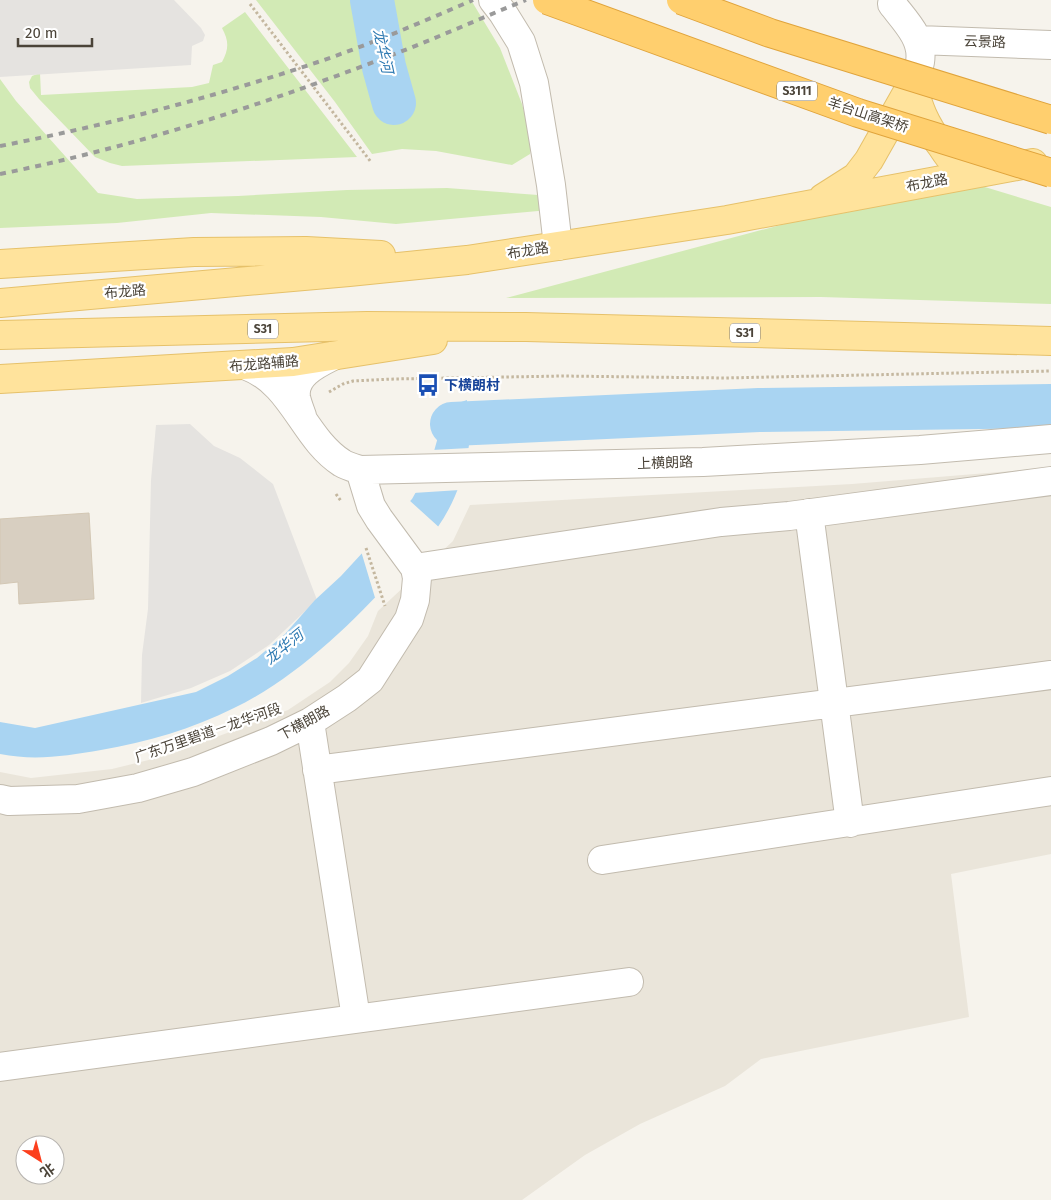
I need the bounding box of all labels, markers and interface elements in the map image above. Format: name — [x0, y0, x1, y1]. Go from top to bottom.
scale bar — [18, 15, 91, 47]
text: 20 m — [25, 24, 58, 42]
water label: 龙华河 — [370, 27, 397, 78]
street label: 云景路 — [964, 33, 1006, 51]
road number: S3111 — [777, 82, 817, 100]
street label: 羊台山高架桥 — [825, 94, 911, 136]
street label: 布龙路 — [905, 171, 949, 195]
street label: 布龙路 — [506, 239, 550, 263]
street label: 布龙路 — [103, 282, 147, 302]
road number: S31 — [248, 320, 278, 338]
road number: S31 — [730, 323, 760, 342]
street label: 布龙路辅路 — [228, 352, 300, 376]
bus stop icon: 下横朗村 — [415, 372, 441, 398]
place label: 下横朗村 — [444, 377, 500, 394]
street label: 上横朗路 — [637, 454, 693, 472]
water label: 龙华河 — [261, 624, 309, 668]
street label: 广东万里碧道－龙华河段 — [132, 700, 284, 766]
street label: 下横朗路 — [275, 702, 333, 744]
north arrow — [15, 1135, 65, 1185]
text: 北 — [37, 1159, 58, 1181]

